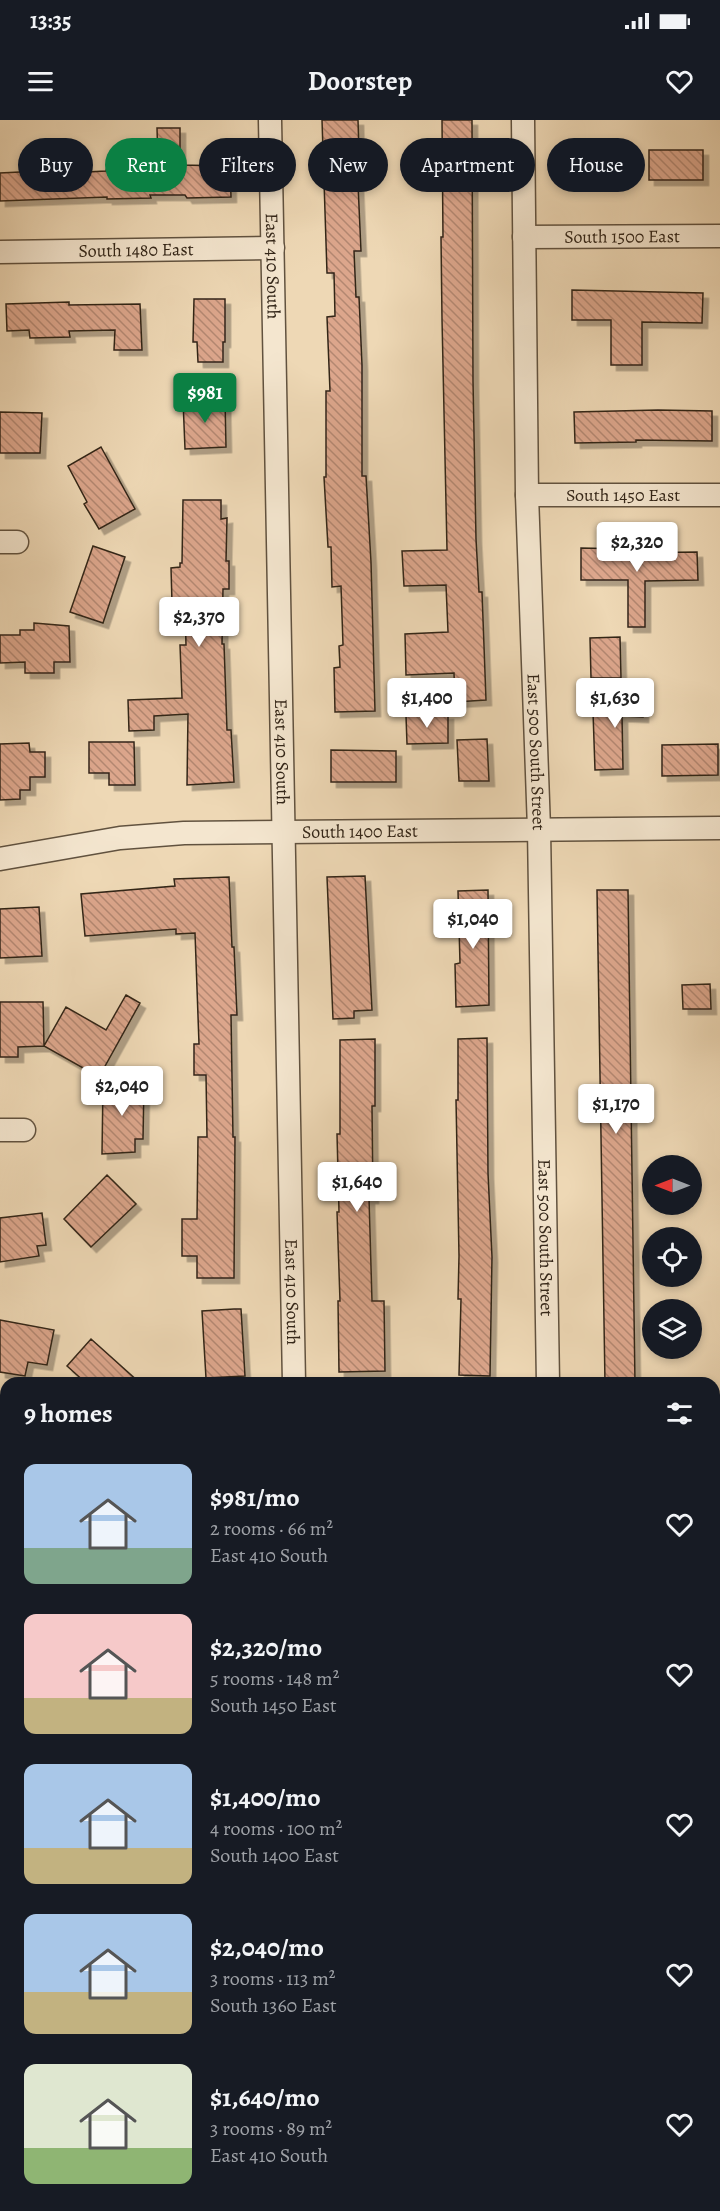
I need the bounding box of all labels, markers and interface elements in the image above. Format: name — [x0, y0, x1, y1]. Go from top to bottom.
text: 13:35 — [30, 6, 71, 36]
text: Doorstep — [308, 63, 412, 99]
icon: menu — [24, 65, 57, 98]
icon: heart — [663, 65, 696, 98]
chip: Buy — [18, 138, 93, 192]
chip: Rent — [105, 138, 187, 192]
chip: Filters — [199, 138, 296, 192]
chip: New — [308, 138, 388, 192]
chip: Apartment — [400, 138, 535, 192]
chip: House — [547, 138, 645, 192]
street label: East 410 South — [260, 213, 286, 320]
street label: South 1500 East — [564, 224, 680, 249]
street label: South 1480 East — [78, 237, 194, 263]
pin: $981 — [169, 373, 241, 424]
text: $981 — [187, 379, 223, 406]
street label: South 1450 East — [566, 483, 680, 507]
pin: $2,320 — [588, 522, 686, 573]
text: $2,320 — [611, 528, 663, 555]
pin: $2,370 — [150, 597, 248, 648]
text: $2,370 — [173, 603, 225, 630]
street label: East 500 South Street — [521, 673, 551, 831]
pin: $1,400 — [378, 678, 476, 729]
pin: $1,630 — [566, 678, 664, 729]
text: $1,400 — [401, 684, 453, 711]
text: $1,630 — [590, 684, 640, 711]
street label: East 410 South — [269, 698, 295, 806]
street label: South 1400 East — [302, 819, 418, 844]
pin: $1,040 — [424, 899, 522, 950]
text: $1,040 — [447, 905, 499, 932]
pin: $2,040 — [73, 1066, 171, 1117]
text: $2,040 — [95, 1072, 149, 1099]
pin: $1,170 — [567, 1084, 665, 1135]
text: $1,170 — [592, 1090, 640, 1117]
north arrow — [642, 1155, 702, 1215]
map controls — [642, 1155, 702, 1359]
street label: East 500 South Street — [532, 1159, 559, 1317]
pin: $1,640 — [308, 1162, 406, 1213]
text: $1,640 — [332, 1168, 382, 1195]
button: locate — [642, 1227, 702, 1287]
street label: East 410 South — [279, 1238, 305, 1346]
button: layers — [642, 1299, 702, 1359]
text: 9 homes — [24, 1396, 113, 1431]
icon: filters — [663, 1397, 696, 1430]
text: $981/mo — [210, 1480, 300, 1515]
icon: home — [72, 1488, 144, 1560]
icon: heart — [663, 1508, 696, 1541]
text: 2 rooms · 66 m² — [210, 1515, 333, 1542]
text: East 410 South — [210, 1542, 328, 1569]
text: $2,320/mo — [210, 1630, 322, 1665]
icon: home — [72, 1638, 144, 1710]
icon: heart — [663, 1658, 696, 1691]
text: 5 rooms · 148 m² — [210, 1665, 339, 1692]
text: South 1450 East — [210, 1692, 337, 1719]
text: $1,400/mo — [210, 1780, 321, 1815]
icon: home — [72, 1788, 144, 1860]
icon: heart — [663, 1808, 696, 1841]
text: 4 rooms · 100 m² — [210, 1815, 342, 1842]
text: South 1400 East — [210, 1842, 339, 1869]
text: $2,040/mo — [210, 1930, 324, 1965]
icon: home — [72, 1938, 144, 2010]
icon: heart — [663, 1958, 696, 1991]
text: 3 rooms · 113 m² — [210, 1965, 335, 1992]
text: South 1360 East — [210, 1992, 337, 2019]
text: $1,640/mo — [210, 2080, 320, 2115]
icon: home — [72, 2088, 144, 2160]
icon: heart — [663, 2108, 696, 2141]
text: 3 rooms · 89 m² — [210, 2115, 332, 2142]
text: East 410 South — [210, 2142, 328, 2169]

